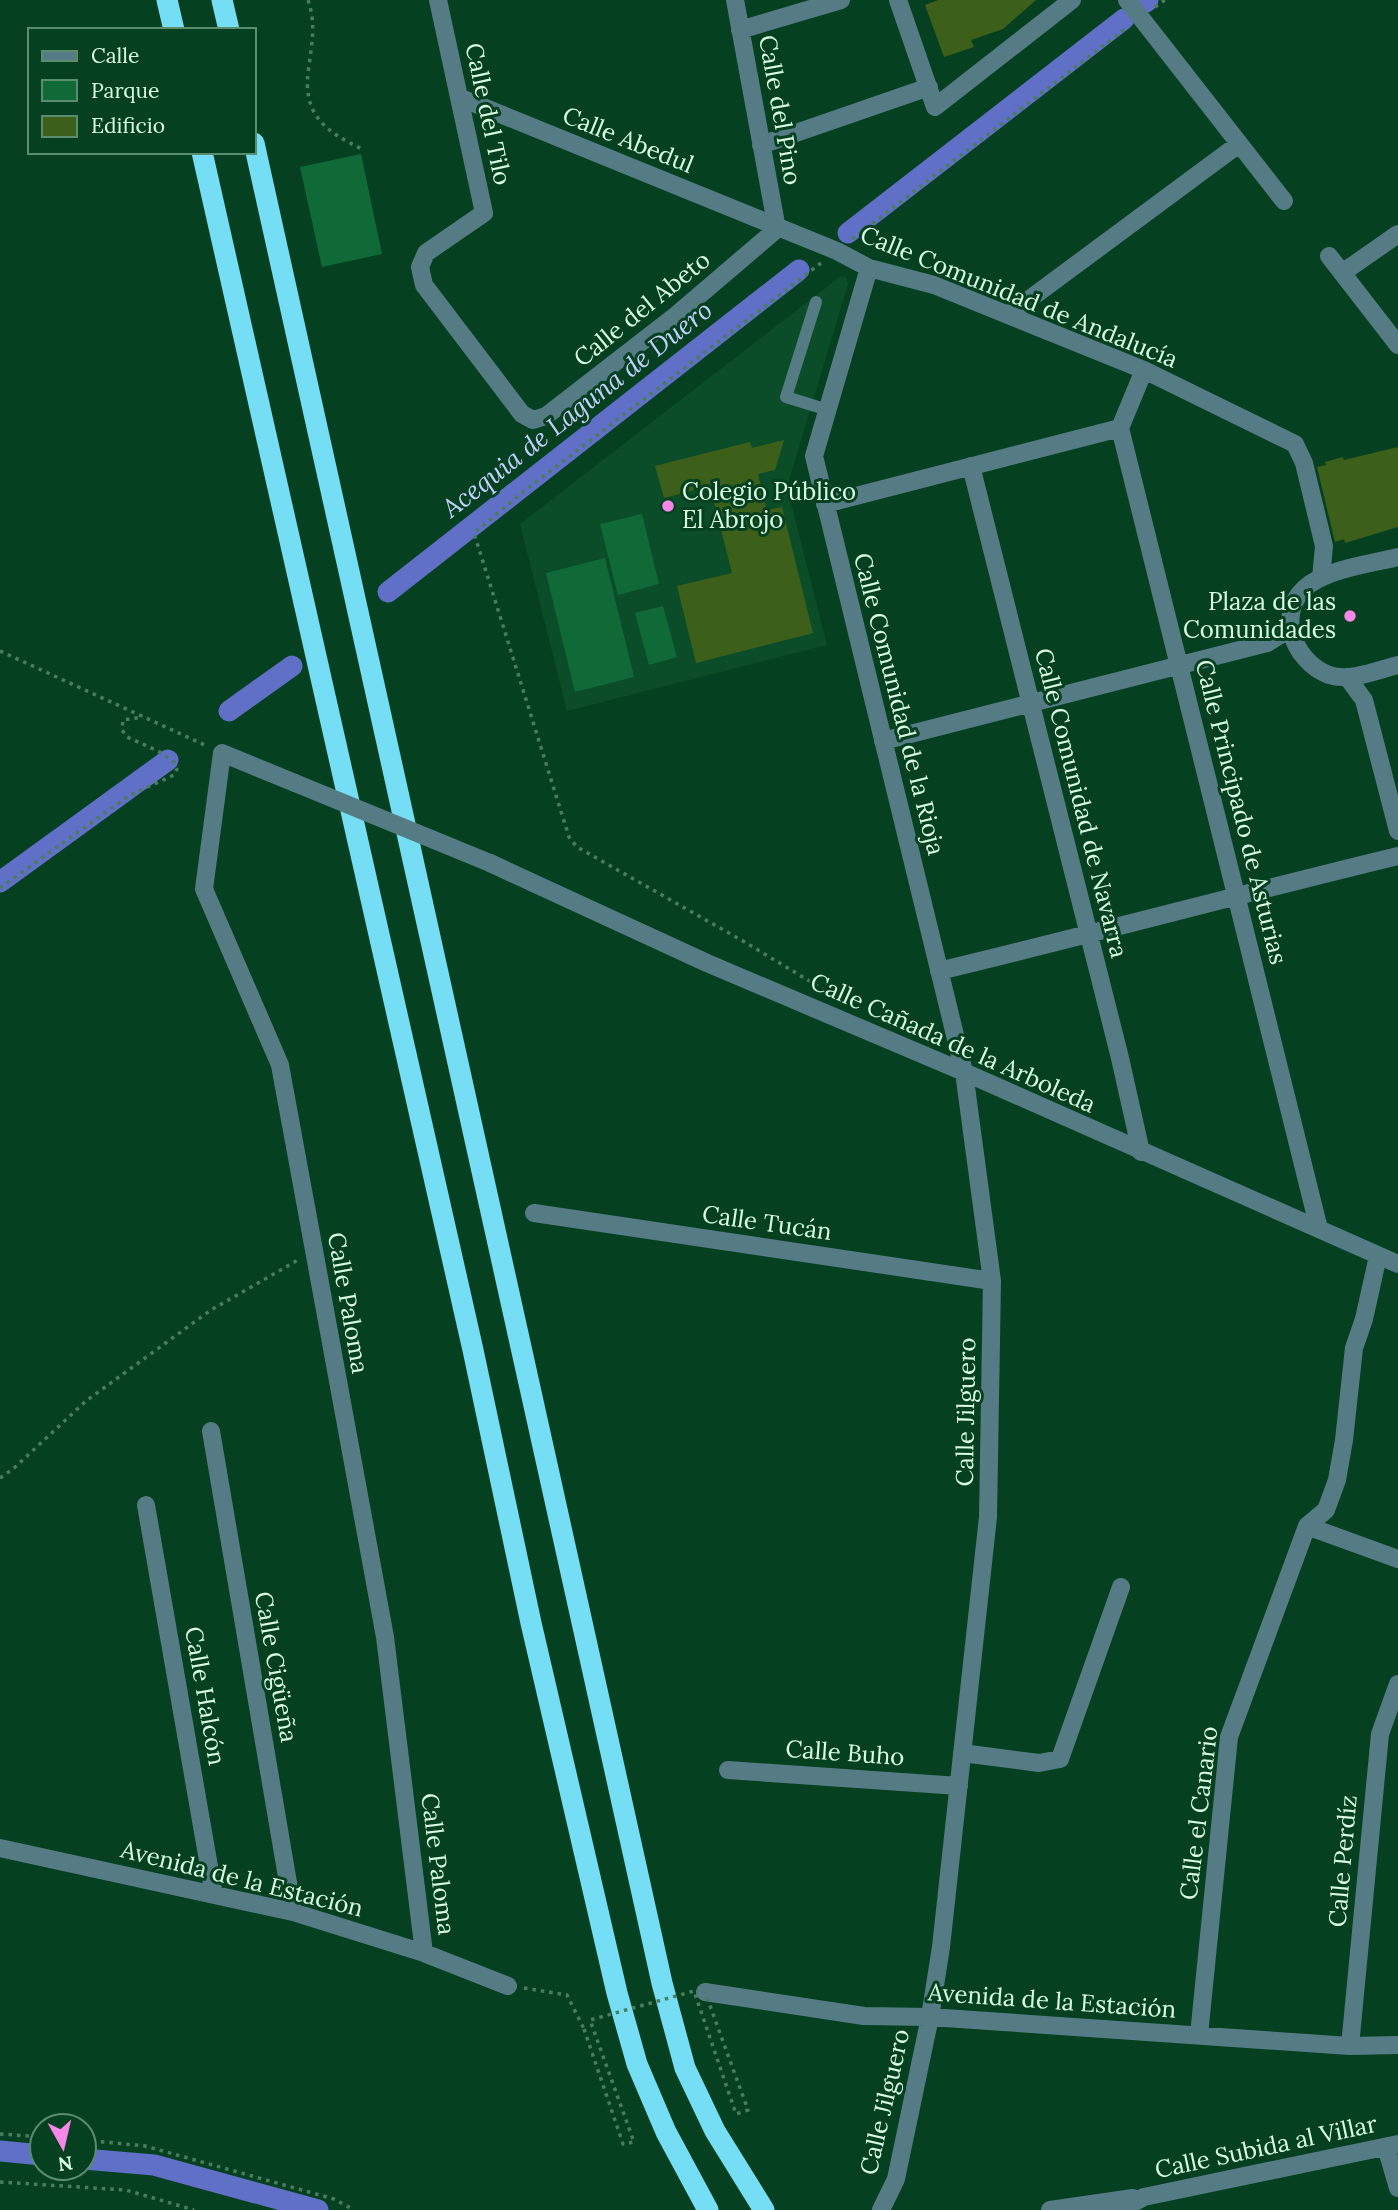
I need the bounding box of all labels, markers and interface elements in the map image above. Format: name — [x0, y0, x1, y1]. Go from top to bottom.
legend — [28, 28, 256, 154]
street label: Calle del Pino — [752, 33, 809, 187]
street label: Calle del Tilo — [458, 40, 519, 188]
text: Calle — [91, 42, 139, 69]
text: Parque — [91, 77, 159, 104]
street label: Calle Abedul — [558, 99, 698, 180]
text: Edificio — [91, 112, 165, 139]
street label: Calle Comunidad de Andalucía — [856, 219, 1182, 375]
street label: Calle del Abeto — [567, 244, 716, 373]
water label: Acequia de Laguna de Duero — [434, 293, 718, 525]
place label: Colegio Público El Abrojo — [682, 476, 856, 535]
marker: Colegio Público El Abrojo — [660, 498, 676, 514]
street label: Calle Comunidad de la Rioja — [847, 550, 952, 858]
place label: Plaza de las Comunidades — [1183, 586, 1336, 645]
marker: Plaza de las Comunidades — [1342, 608, 1358, 624]
street label: Calle Comunidad de Navarra — [1028, 645, 1135, 961]
street label: Calle Principado de Asturias — [1189, 656, 1294, 967]
street label: Calle Cañada de la Arboleda — [806, 966, 1101, 1120]
street label: Calle Tucán — [700, 1198, 834, 1247]
street label: Calle Paloma — [321, 1230, 376, 1376]
street label: Calle Jilguero — [949, 1337, 982, 1487]
street label: Calle Cigüeña — [248, 1589, 305, 1745]
street label: Calle Halcón — [178, 1624, 233, 1768]
street label: Calle el Canario — [1172, 1724, 1225, 1902]
street label: Calle Buho — [785, 1733, 905, 1772]
street label: Calle Paloma — [414, 1791, 463, 1937]
street label: Calle Perdíz — [1321, 1794, 1364, 1928]
street label: Avenida de la Estación — [117, 1833, 366, 1924]
street label: Avenida de la Estación — [926, 1976, 1177, 2025]
street label: Calle Jilguero — [853, 2026, 916, 2178]
street label: Calle Subida al Villar — [1152, 2108, 1380, 2185]
north arrow — [28, 2112, 98, 2182]
text: N — [56, 2151, 74, 2177]

